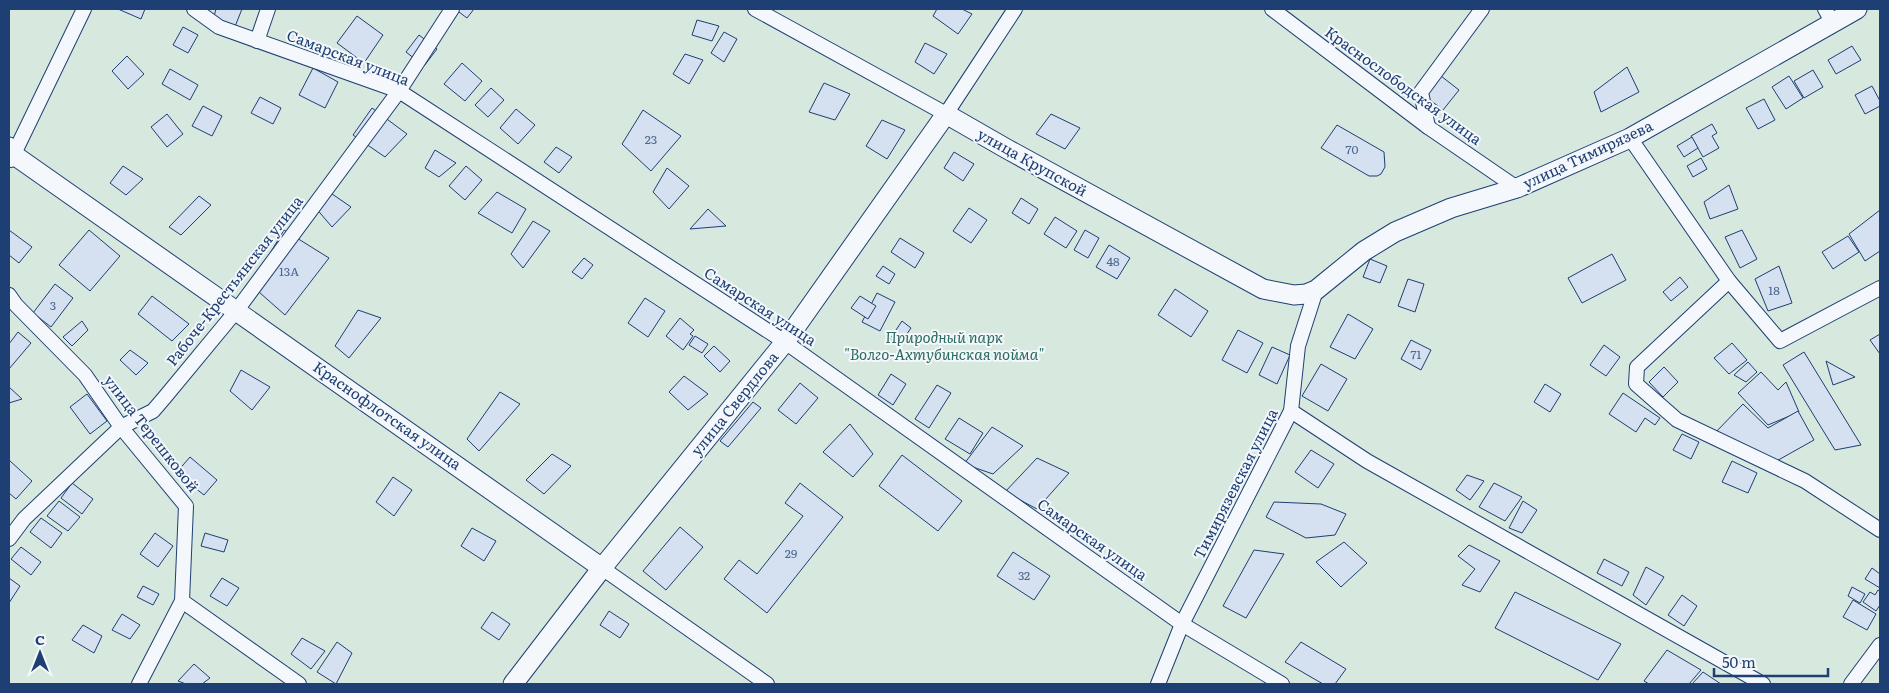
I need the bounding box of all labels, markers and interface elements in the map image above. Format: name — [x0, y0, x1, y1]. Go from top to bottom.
street label: Краснослободская улица — [1321, 20, 1488, 150]
street label: Самарская улица — [284, 23, 414, 91]
street label: улица Тимирязева — [1519, 113, 1657, 194]
street label: улица Крупской — [973, 122, 1092, 202]
house number: 23 — [645, 130, 657, 148]
house number: 70 — [1345, 140, 1359, 158]
street label: Рабоче-Крестьянская улица — [160, 189, 308, 370]
house number: 48 — [1106, 252, 1120, 270]
street label: Самарская улица — [700, 261, 822, 351]
house number: 13А — [279, 262, 299, 280]
house number: 18 — [1768, 281, 1780, 299]
house number: 3 — [50, 296, 56, 314]
park label: Природный парк "Волго-Ахтубинская пойма" — [844, 325, 1044, 365]
street label: улица Свердлова — [685, 345, 784, 460]
house number: 71 — [1411, 345, 1422, 363]
street label: Краснофлотская улица — [309, 355, 467, 475]
street label: улица Терешковой — [99, 370, 205, 497]
street label: Тимирязевская улица — [1187, 403, 1283, 563]
street label: Самарская улица — [1033, 492, 1153, 586]
house number: 29 — [785, 544, 797, 562]
house number: 32 — [1018, 566, 1030, 584]
north arrow — [15, 628, 65, 678]
text: С — [35, 629, 45, 649]
scale bar — [1714, 646, 1828, 678]
text: 50 m — [1722, 650, 1756, 673]

